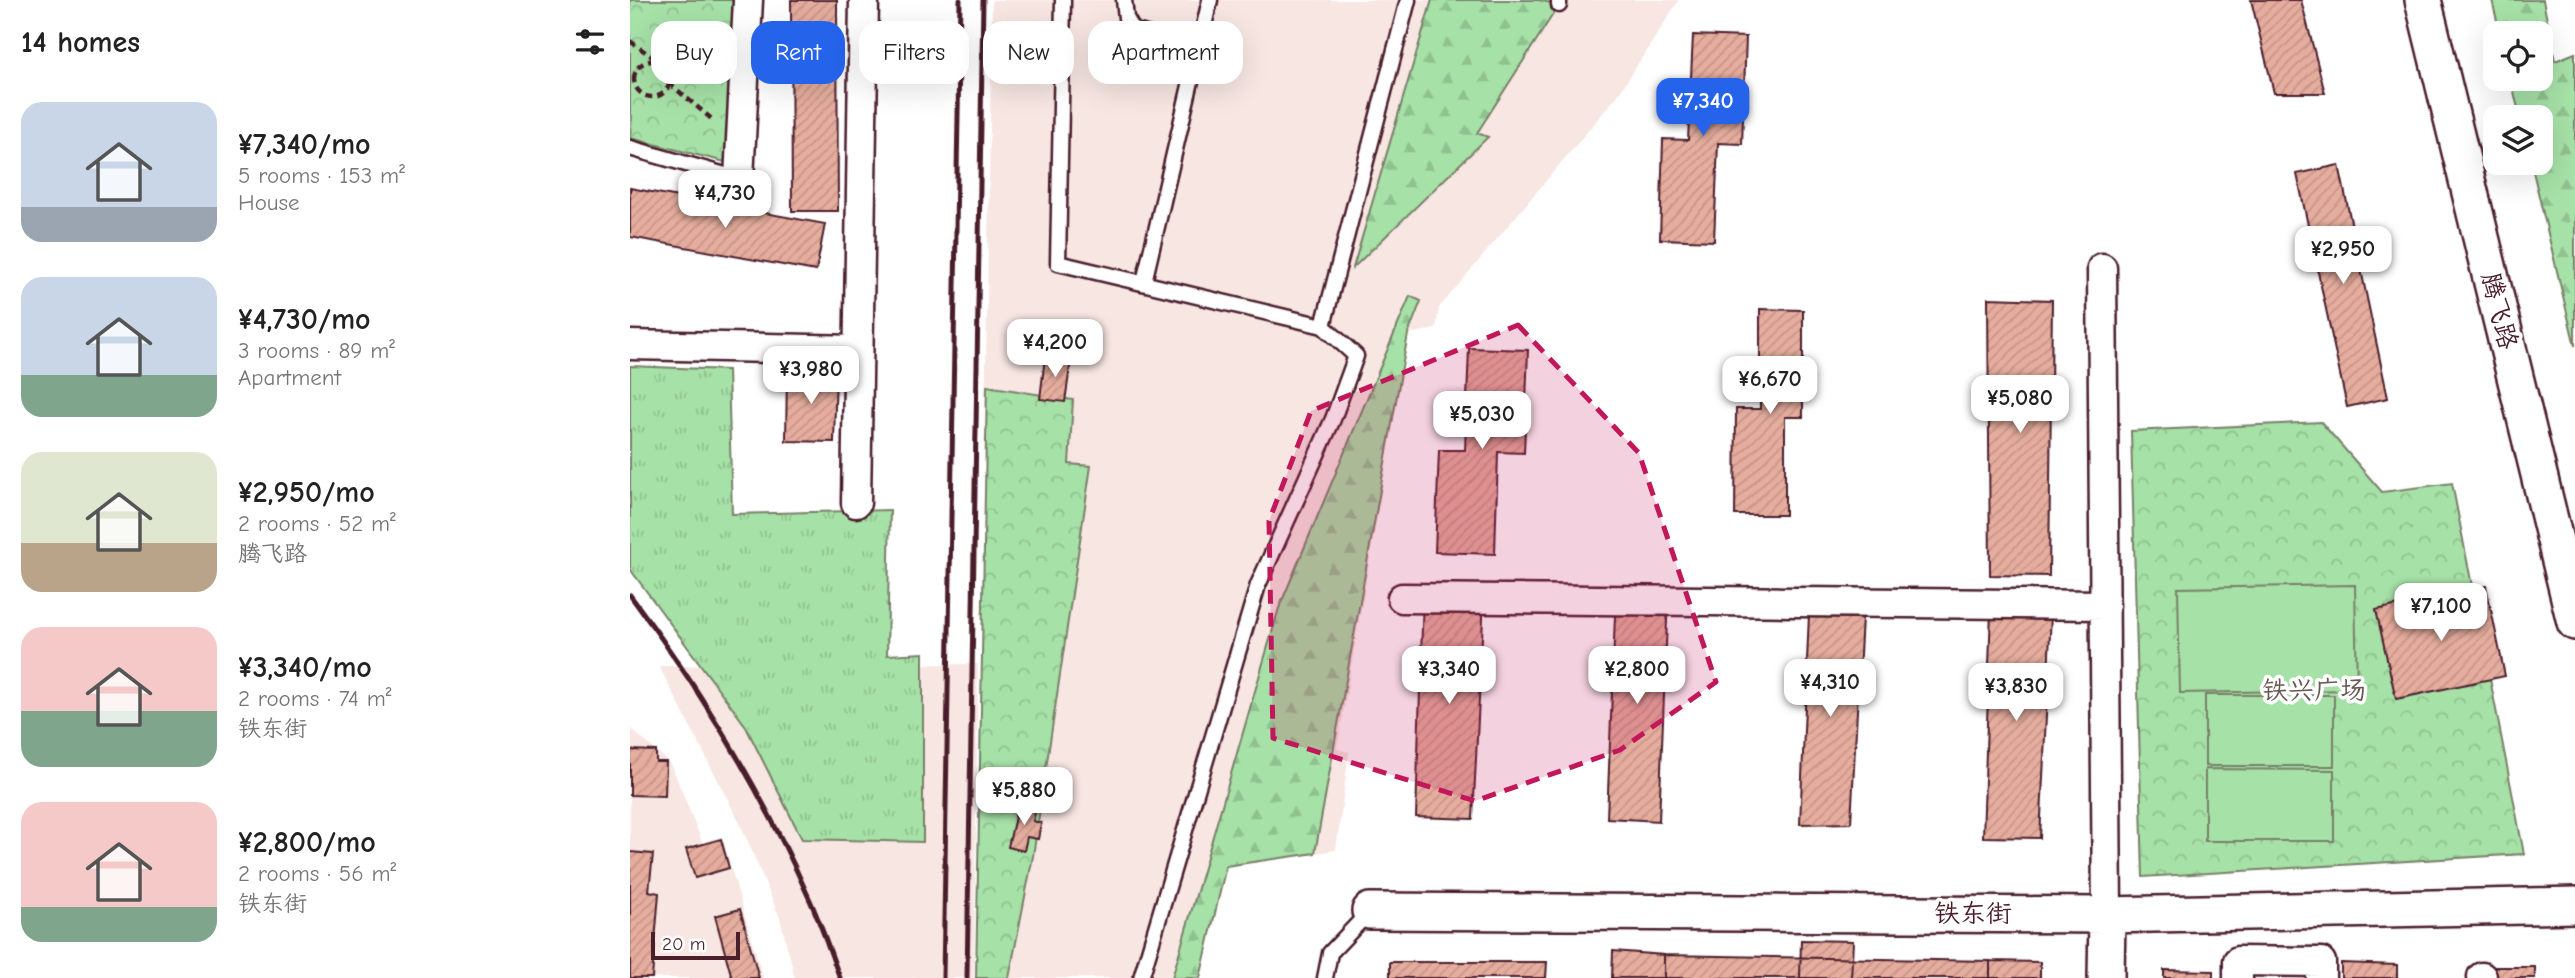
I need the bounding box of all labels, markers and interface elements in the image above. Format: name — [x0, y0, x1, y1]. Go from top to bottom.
chip: Buy — [651, 21, 737, 84]
chip: Rent — [751, 21, 845, 84]
chip: Filters — [859, 21, 969, 84]
chip: New — [983, 21, 1074, 84]
chip: Apartment — [1088, 21, 1243, 84]
map controls — [2483, 21, 2553, 175]
button: locate — [2483, 21, 2553, 91]
icon: filters — [571, 23, 609, 61]
text: 14 homes — [21, 25, 140, 60]
pin: ¥7,340 — [1646, 78, 1760, 138]
text: ¥7,340 — [1672, 87, 1734, 114]
button: layers — [2483, 105, 2553, 175]
text: ¥7,340/mo — [238, 127, 371, 162]
icon: home — [77, 130, 161, 214]
text: 5 rooms · 153 m² — [238, 162, 405, 189]
pin: ¥4,730 — [668, 170, 782, 230]
text: ¥4,730 — [694, 179, 756, 206]
text: House — [238, 189, 300, 216]
pin: ¥2,950 — [2286, 226, 2400, 286]
text: ¥2,950 — [2311, 235, 2375, 262]
street label: 腾飞路 — [2475, 270, 2523, 352]
text: ¥4,730/mo — [238, 302, 371, 337]
icon: home — [77, 305, 161, 389]
pin: ¥4,200 — [998, 320, 1112, 379]
text: ¥4,200 — [1023, 328, 1087, 355]
text: 3 rooms · 89 m² — [238, 337, 395, 364]
pin: ¥3,980 — [754, 346, 868, 406]
text: ¥3,980 — [779, 355, 843, 382]
pin: ¥6,670 — [1713, 356, 1827, 416]
text: Apartment — [238, 364, 341, 391]
text: ¥6,670 — [1738, 365, 1802, 392]
pin: ¥5,080 — [1963, 376, 2077, 435]
text: ¥5,080 — [1987, 384, 2053, 411]
pin: ¥5,030 — [1425, 392, 1539, 451]
text: ¥5,030 — [1449, 400, 1515, 427]
text: ¥2,950/mo — [238, 475, 375, 510]
icon: home — [77, 480, 161, 564]
text: 2 rooms · 52 m² — [238, 510, 396, 537]
text: 腾飞路 — [238, 540, 307, 567]
pin: ¥7,100 — [2384, 584, 2498, 643]
text: ¥7,100 — [2410, 592, 2472, 619]
pin: ¥3,340 — [1392, 646, 1506, 706]
pin: ¥2,800 — [1580, 646, 1694, 706]
text: ¥3,340/mo — [238, 650, 372, 685]
icon: home — [77, 655, 161, 739]
text: ¥3,340 — [1418, 655, 1480, 682]
text: ¥2,800 — [1604, 655, 1670, 682]
pin: ¥4,310 — [1773, 660, 1887, 719]
pin: ¥3,830 — [1959, 664, 2073, 723]
text: ¥4,310 — [1800, 668, 1860, 695]
text: ¥3,830 — [1984, 672, 2048, 699]
park label: 铁兴广场 — [2262, 676, 2366, 706]
text: 2 rooms · 74 m² — [238, 685, 391, 712]
text: 铁东街 — [238, 715, 307, 742]
pin: ¥5,880 — [967, 768, 1081, 827]
text: ¥5,880 — [992, 776, 1056, 803]
text: ¥2,800/mo — [238, 825, 376, 860]
icon: home — [77, 830, 161, 914]
text: 2 rooms · 56 m² — [238, 860, 396, 887]
text: 铁东街 — [238, 890, 307, 917]
street label: 铁东街 — [1934, 899, 2012, 929]
scale bar — [651, 929, 740, 961]
text: 20 m — [662, 933, 706, 955]

